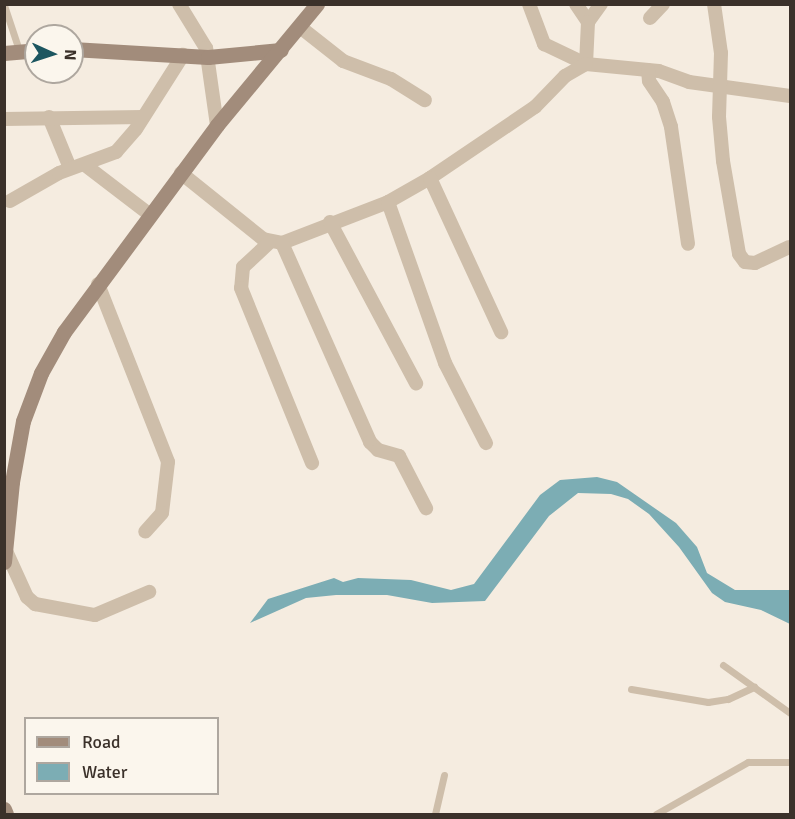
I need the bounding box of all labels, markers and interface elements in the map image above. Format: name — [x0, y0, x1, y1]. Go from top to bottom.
north arrow — [24, 24, 84, 84]
text: N — [60, 49, 80, 61]
legend — [24, 717, 219, 795]
text: Road — [82, 731, 121, 753]
text: Water — [82, 761, 127, 783]

